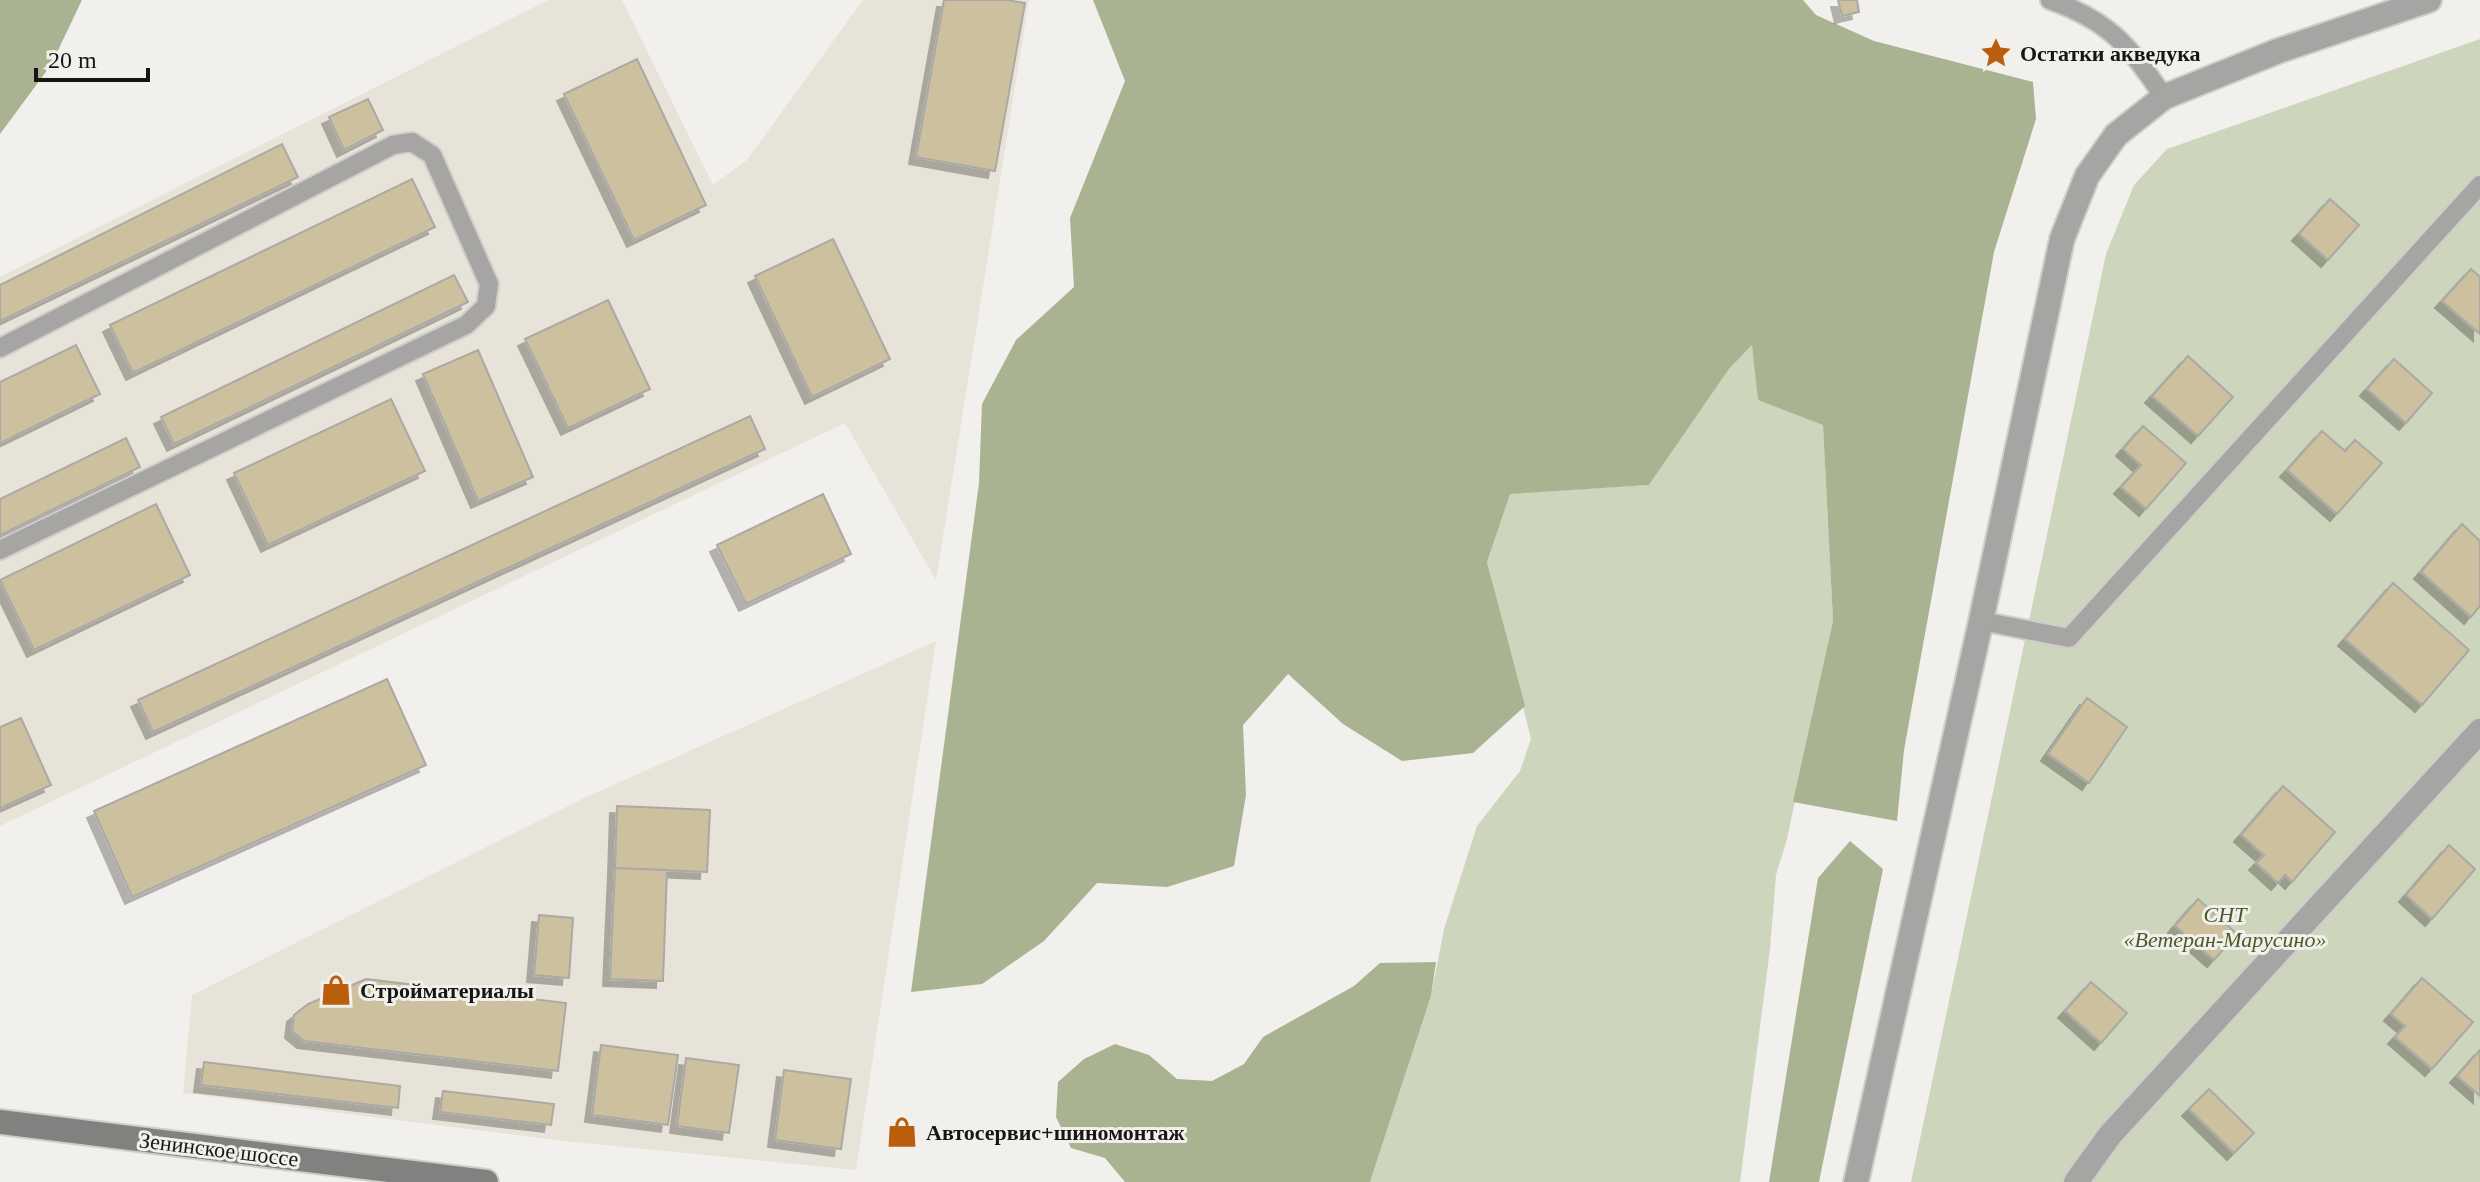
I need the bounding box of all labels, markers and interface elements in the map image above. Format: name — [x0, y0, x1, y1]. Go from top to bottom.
scale bar — [36, 32, 148, 82]
place icon: Остатки акведука — [1979, 36, 2013, 70]
place label: Остатки акведука — [2020, 41, 2201, 66]
text: 20 m — [48, 47, 97, 73]
park label: СНТ «Ветеран-Марусино» — [2124, 902, 2326, 952]
shop icon: Стройматериалы — [319, 973, 353, 1007]
place label: Стройматериалы — [360, 978, 534, 1003]
shop icon: Автосервис+шиномонтаж — [885, 1115, 919, 1149]
place label: Автосервис+шиномонтаж — [926, 1120, 1185, 1145]
street label: Зенинское шоссе — [138, 1127, 300, 1172]

